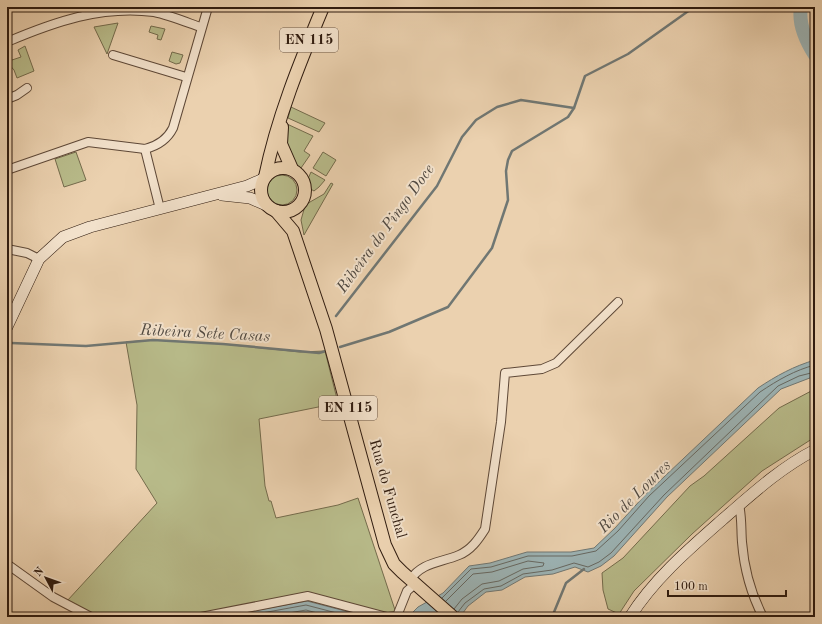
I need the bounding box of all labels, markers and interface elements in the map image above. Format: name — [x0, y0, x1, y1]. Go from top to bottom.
road number: EN 115 — [280, 28, 338, 52]
water label: Ribeira do Pingo Doce — [334, 162, 438, 297]
water label: Ribeira Sete Casas — [139, 323, 271, 345]
road number: EN 115 — [319, 396, 377, 420]
street label: Rua do Funchal — [366, 438, 408, 540]
water label: Rio de Loures — [595, 457, 675, 537]
north arrow — [26, 558, 66, 598]
text: N — [33, 565, 47, 579]
scale bar — [668, 572, 786, 598]
text: 100 m — [674, 581, 708, 593]

